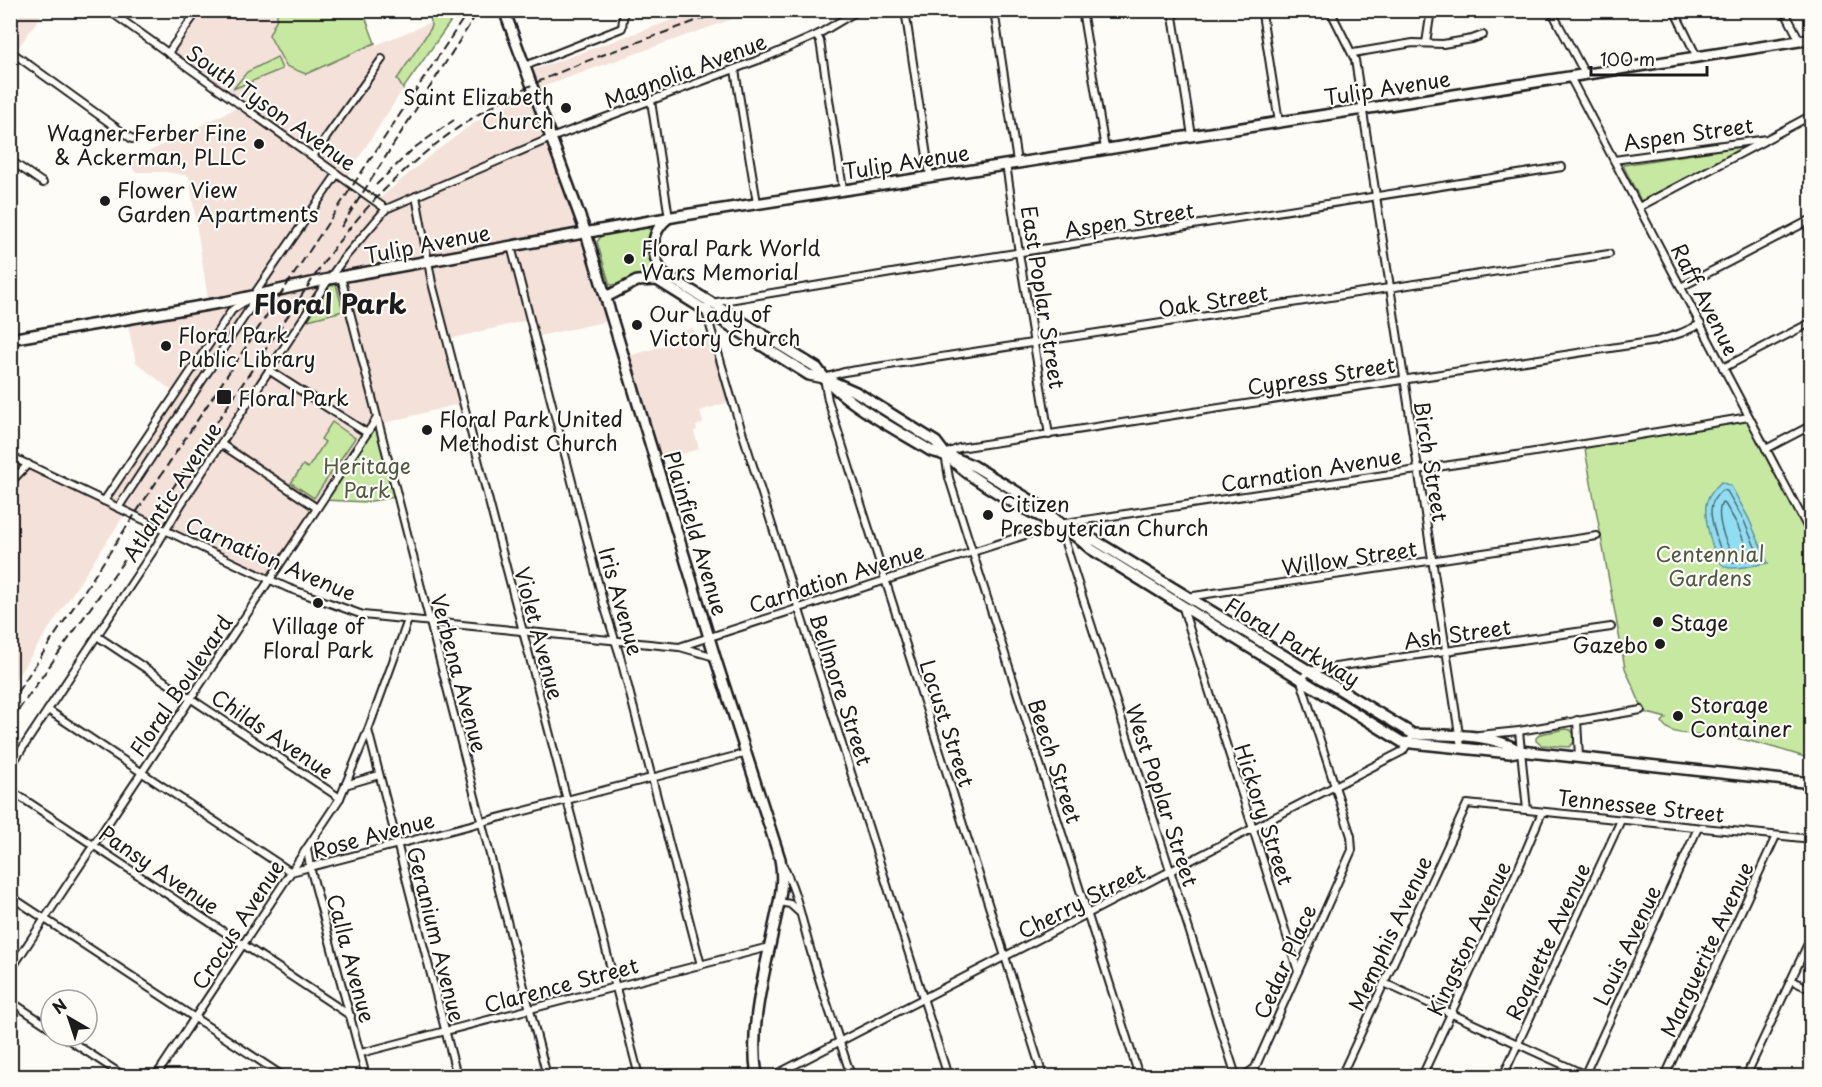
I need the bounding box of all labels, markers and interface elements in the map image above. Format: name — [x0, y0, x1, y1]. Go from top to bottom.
street label: Magnolia Avenue — [599, 24, 771, 116]
street label: South Tyson Avenue — [180, 36, 364, 178]
scale bar — [1591, 39, 1706, 77]
text: 100 m — [1600, 45, 1655, 72]
street label: Tulip Avenue — [1322, 61, 1452, 113]
place label: Saint Elizabeth Church — [403, 80, 554, 136]
marker: Saint Elizabeth Church — [559, 101, 573, 115]
street label: Aspen Street — [1621, 108, 1755, 158]
place label: Wagner Ferber Fine & Ackerman, PLLC — [47, 116, 247, 172]
street label: Tulip Avenue — [841, 135, 971, 187]
marker: Wagner Ferber Fine & Ackerman, PLLC — [252, 137, 266, 151]
place label: Flower View Garden Apartments — [117, 173, 318, 229]
street label: Aspen Street — [1062, 193, 1196, 245]
marker: Flower View Garden Apartments — [98, 194, 112, 208]
street label: East Poplar Street — [1014, 203, 1074, 391]
street label: Tulip Avenue — [362, 215, 492, 271]
place label: Floral Park World Wars Memorial — [641, 231, 820, 287]
street label: Raff Avenue — [1664, 237, 1748, 361]
marker: Floral Park World Wars Memorial — [622, 252, 636, 266]
street label: Oak Street — [1156, 276, 1270, 324]
district label: Floral Park — [254, 282, 407, 323]
place label: Our Lady of Victory Church — [649, 297, 800, 353]
place label: Floral Park Public Library — [178, 318, 316, 374]
marker: Our Lady of Victory Church — [630, 318, 644, 332]
marker: Floral Park Public Library — [159, 339, 173, 353]
street label: Cypress Street — [1245, 348, 1397, 402]
place label: Floral Park — [238, 381, 349, 413]
marker: Floral Park — [215, 388, 233, 406]
street label: Birch Street — [1407, 398, 1457, 524]
place label: Floral Park United Methodist Church — [439, 402, 623, 458]
street label: Atlantic Avenue — [114, 415, 228, 567]
marker: Floral Park United Methodist Church — [420, 423, 434, 437]
street label: Carnation Avenue — [1218, 439, 1404, 499]
street label: Plainfield Avenue — [657, 447, 737, 619]
park label: Heritage Park — [323, 449, 411, 505]
place label: Citizen Presbyterian Church — [1000, 487, 1209, 543]
street label: Carnation Avenue — [181, 508, 361, 608]
marker: Citizen Presbyterian Church — [981, 508, 995, 522]
street label: Willow Street — [1279, 532, 1419, 582]
street label: Carnation Avenue — [744, 534, 928, 620]
park label: Centennial Gardens — [1655, 537, 1765, 593]
street label: Iris Avenue — [591, 543, 653, 659]
street label: Violet Avenue — [507, 563, 573, 703]
street label: Floral Parkway — [1219, 588, 1367, 694]
street label: Verbena Avenue — [423, 590, 497, 756]
marker: Village of Floral Park — [311, 596, 325, 610]
place label: Stage — [1670, 606, 1728, 638]
street label: Floral Boulevard — [121, 608, 239, 762]
place label: Village of Floral Park — [263, 609, 374, 665]
street label: Bellmore Street — [802, 609, 882, 769]
street label: Ash Street — [1401, 610, 1513, 656]
marker: Stage — [1651, 615, 1665, 629]
place label: Gazebo — [1572, 628, 1648, 660]
marker: Gazebo — [1653, 637, 1667, 651]
street label: Locust Street — [912, 655, 984, 791]
street label: Childs Avenue — [205, 680, 341, 786]
place label: Storage Container — [1690, 688, 1792, 744]
street label: Beech Street — [1021, 695, 1091, 827]
street label: West Poplar Street — [1118, 700, 1208, 890]
marker: Storage Container — [1671, 709, 1685, 723]
street label: Hickory Street — [1227, 739, 1303, 889]
street label: Tennessee Street — [1556, 780, 1726, 830]
street label: Rose Avenue — [308, 802, 438, 866]
street label: Pansy Avenue — [93, 817, 227, 921]
street label: Geranium Avenue — [400, 843, 474, 1025]
street label: Memphis Avenue — [1339, 850, 1439, 1016]
street label: Crocus Avenue — [183, 853, 291, 995]
street label: Cherry Street — [1012, 854, 1150, 946]
street label: Kingston Avenue — [1418, 855, 1518, 1021]
street label: Marguerite Avenue — [1651, 856, 1761, 1042]
street label: Roquette Avenue — [1497, 857, 1597, 1025]
street label: Louis Avenue — [1584, 880, 1668, 1010]
street label: Calla Avenue — [319, 890, 385, 1026]
street label: Cedar Place — [1244, 899, 1324, 1023]
street label: Clarence Street — [480, 948, 642, 1020]
north arrow — [39, 988, 99, 1048]
text: N — [46, 992, 71, 1019]

